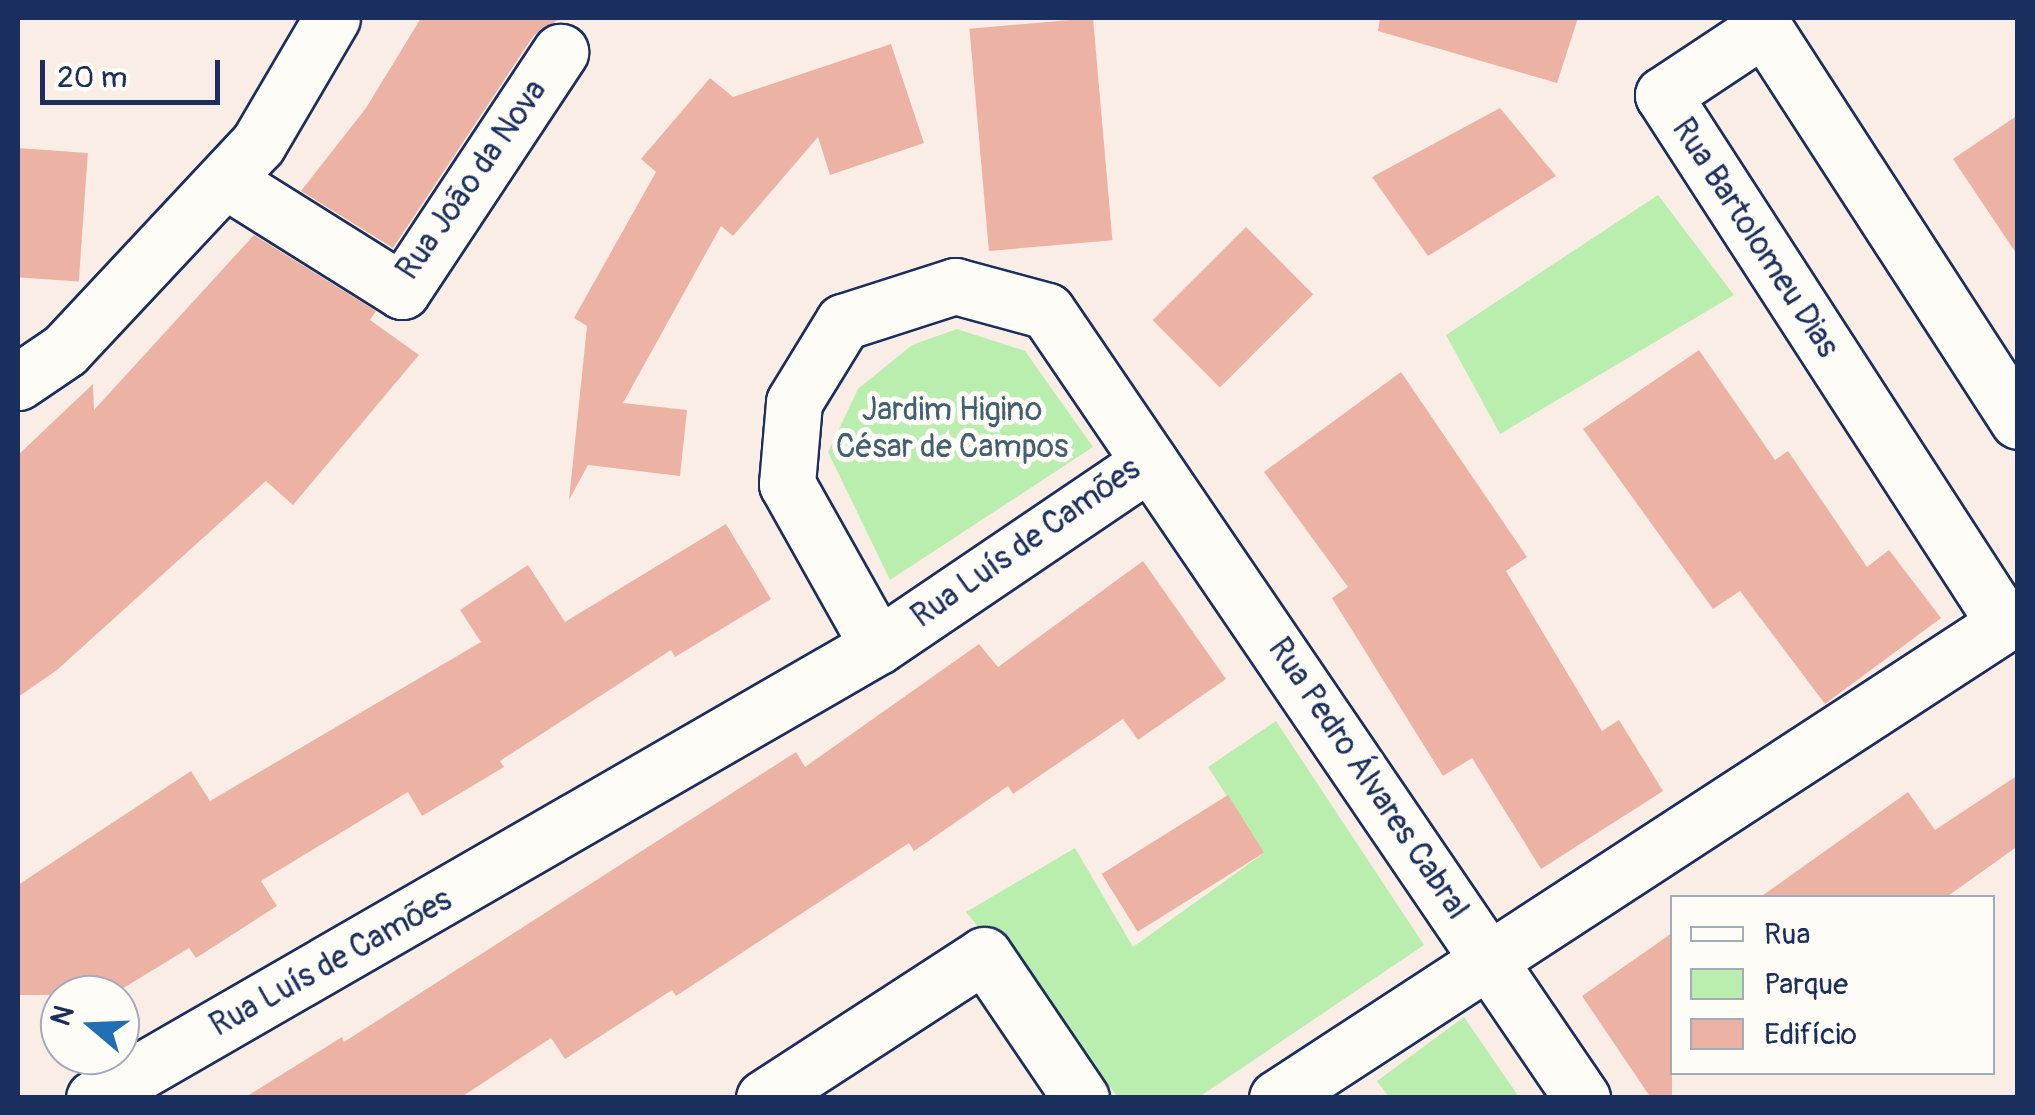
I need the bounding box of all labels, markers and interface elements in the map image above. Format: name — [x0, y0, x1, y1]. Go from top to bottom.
scale bar — [45, 40, 225, 102]
text: 20 m — [57, 59, 127, 96]
street label: Rua João da Nova — [389, 73, 555, 287]
street label: Rua Bartolomeu Dias — [1663, 111, 1847, 365]
park label: Jardim Higino César de Campos — [836, 392, 1068, 467]
street label: Rua Luís de Camões — [904, 450, 1148, 636]
street label: Rua Pedro Álvares Cabral — [1260, 631, 1476, 927]
street label: Rua Luís de Camões — [204, 881, 458, 1045]
legend — [1670, 895, 1995, 1075]
text: Rua — [1764, 916, 1810, 953]
text: Parque — [1764, 966, 1848, 1003]
north arrow — [40, 975, 140, 1075]
text: N — [43, 1001, 83, 1030]
text: Edifício — [1764, 1016, 1857, 1053]

